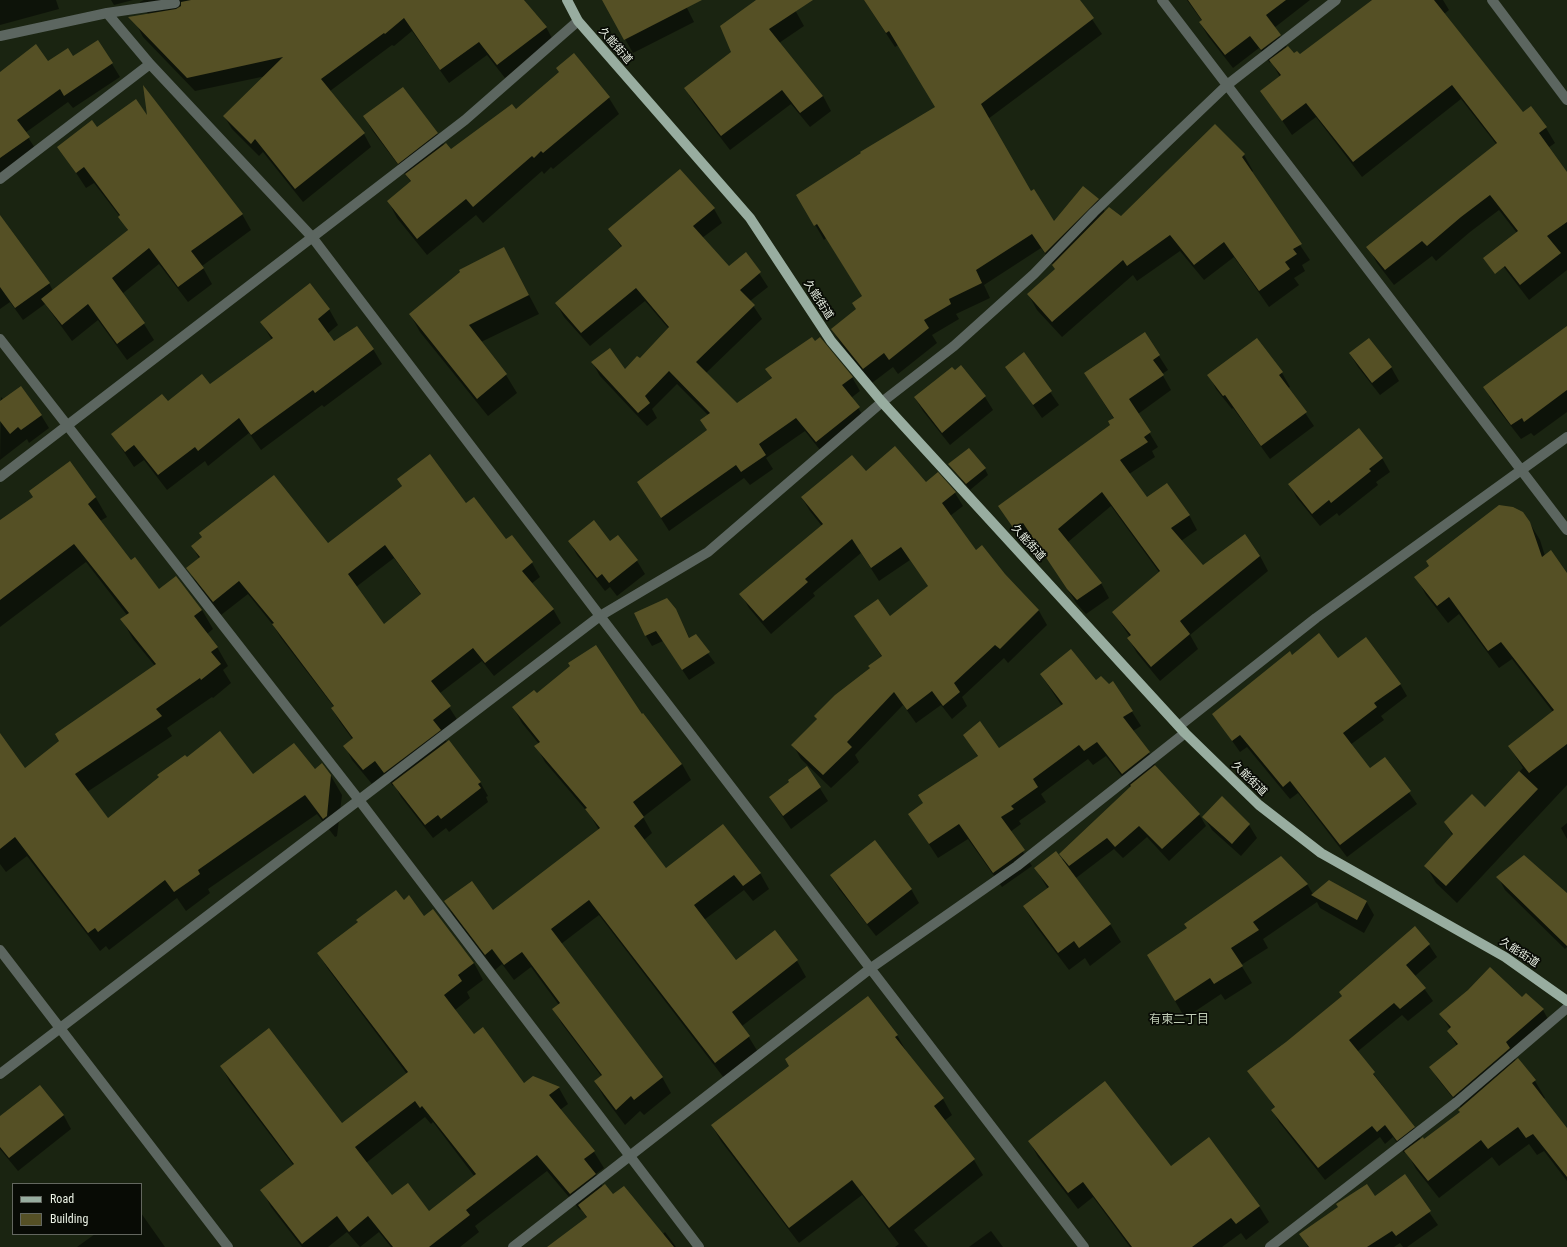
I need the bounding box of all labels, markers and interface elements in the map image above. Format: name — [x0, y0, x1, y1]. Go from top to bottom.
street label: 久能街道 — [596, 25, 634, 67]
street label: 久能街道 — [800, 278, 836, 322]
street label: 久能街道 — [1008, 522, 1048, 564]
street label: 久能街道 — [1229, 759, 1269, 799]
street label: 久能街道 — [1497, 935, 1541, 971]
district label: 有東二丁目 — [1149, 1013, 1209, 1027]
legend — [12, 1183, 142, 1235]
text: Road — [50, 1192, 74, 1206]
text: Building — [50, 1212, 88, 1226]

